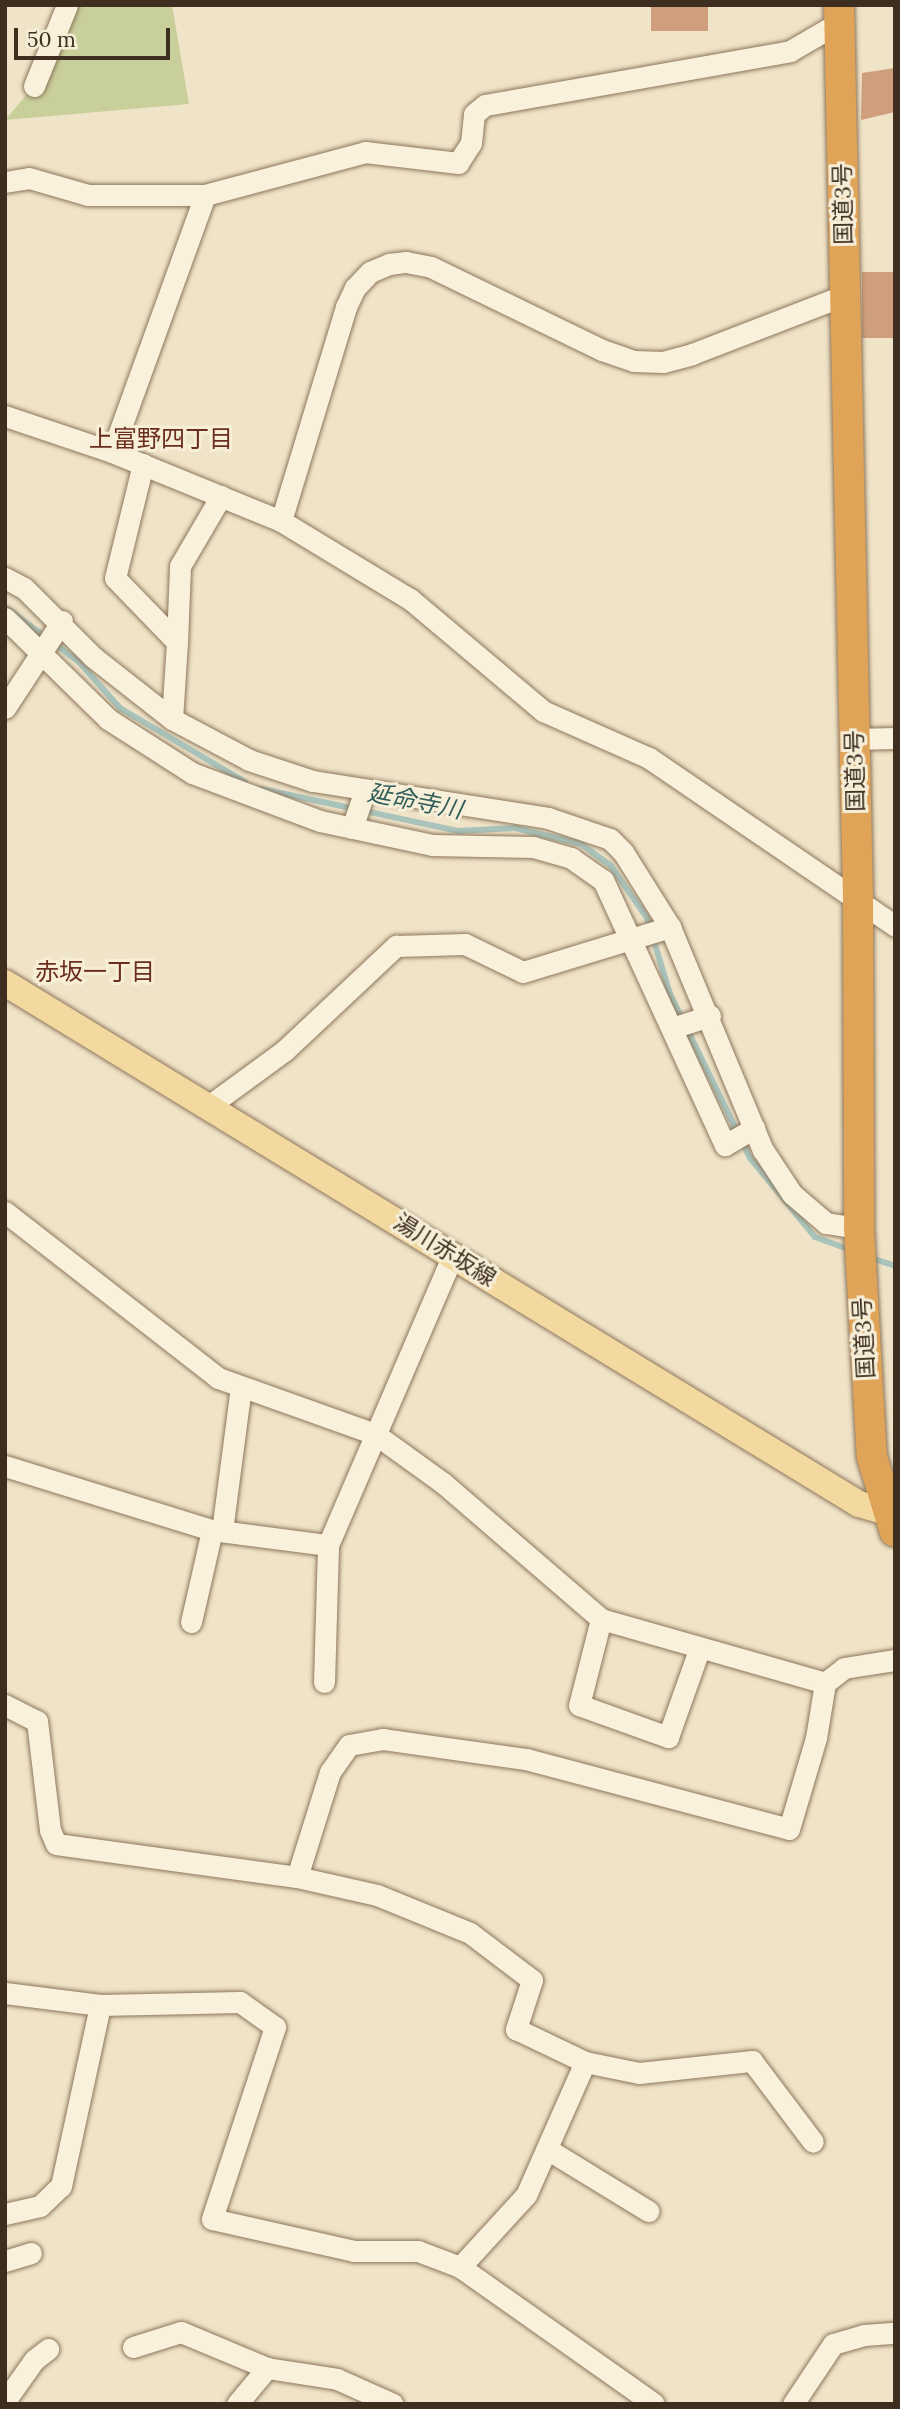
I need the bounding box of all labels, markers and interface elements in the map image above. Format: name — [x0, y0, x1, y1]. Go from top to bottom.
scale bar — [18, 14, 173, 58]
text: 50 m — [27, 26, 76, 53]
street label: 国道3号 — [828, 163, 858, 245]
district label: 上富野四丁目 — [89, 425, 233, 453]
street label: 国道3号 — [840, 730, 870, 812]
water label: 延命寺川 — [365, 778, 465, 824]
district label: 赤坂一丁目 — [35, 958, 155, 986]
street label: 湯川赤坂線 — [389, 1208, 501, 1292]
street label: 国道3号 — [848, 1296, 880, 1380]

